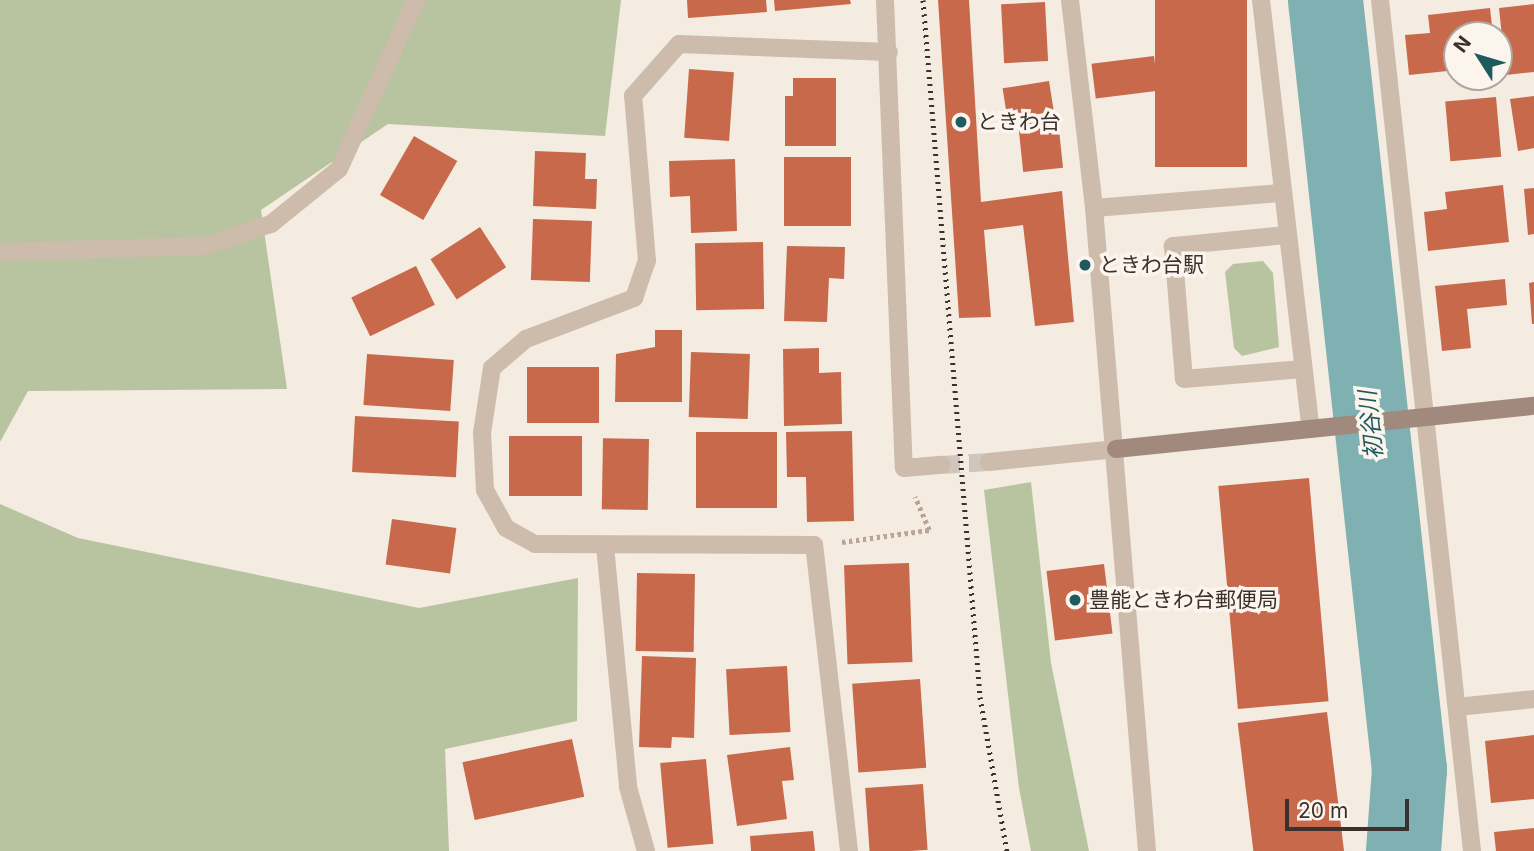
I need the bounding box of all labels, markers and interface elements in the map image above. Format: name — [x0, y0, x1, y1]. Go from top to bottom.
north arrow — [1443, 21, 1513, 91]
text: N — [1449, 32, 1476, 57]
place label: ときわ台 — [977, 109, 1061, 135]
marker: ときわ台 — [951, 112, 971, 132]
place label: ときわ台駅 — [1099, 252, 1204, 278]
marker: ときわ台駅 — [1077, 257, 1093, 273]
water label: 初谷川 — [1354, 389, 1388, 461]
place label: 豊能ときわ台郵便局 — [1089, 587, 1278, 613]
marker: 豊能ときわ台郵便局 — [1067, 592, 1083, 608]
scale bar — [1289, 784, 1413, 828]
text: 20 m — [1298, 798, 1348, 823]

